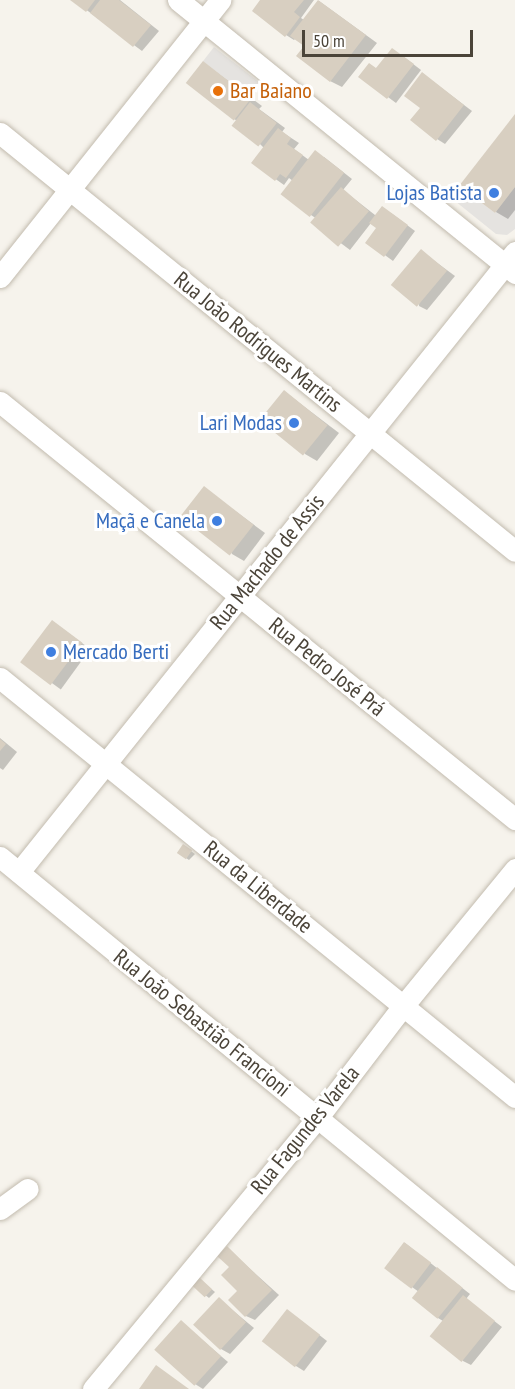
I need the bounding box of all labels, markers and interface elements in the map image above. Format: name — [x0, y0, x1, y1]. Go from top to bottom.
scale bar — [305, 18, 476, 56]
text: 50 m — [313, 29, 345, 52]
place label: Bar Baiano — [230, 78, 312, 104]
marker: Bar Baiano — [211, 84, 225, 98]
place label: Lojas Batista — [386, 180, 482, 206]
marker: Lojas Batista — [487, 186, 501, 200]
street label: Rua João Rodrigues Martins — [169, 266, 347, 418]
place label: Lari Modas — [200, 410, 282, 436]
marker: Lari Modas — [287, 416, 301, 430]
street label: Rua Machado de Assis — [204, 489, 330, 635]
place label: Maçã e Canela — [96, 508, 205, 534]
marker: Maçã e Canela — [210, 514, 224, 528]
street label: Rua Pedro José Prá — [264, 612, 390, 722]
place label: Mercado Berti — [63, 639, 169, 665]
marker: Mercado Berti — [44, 645, 58, 659]
street label: Rua da Liberdade — [198, 835, 318, 939]
street label: Rua João Sebastião Francioni — [108, 944, 296, 1102]
street label: Rua Fagundes Varela — [245, 1060, 365, 1200]

